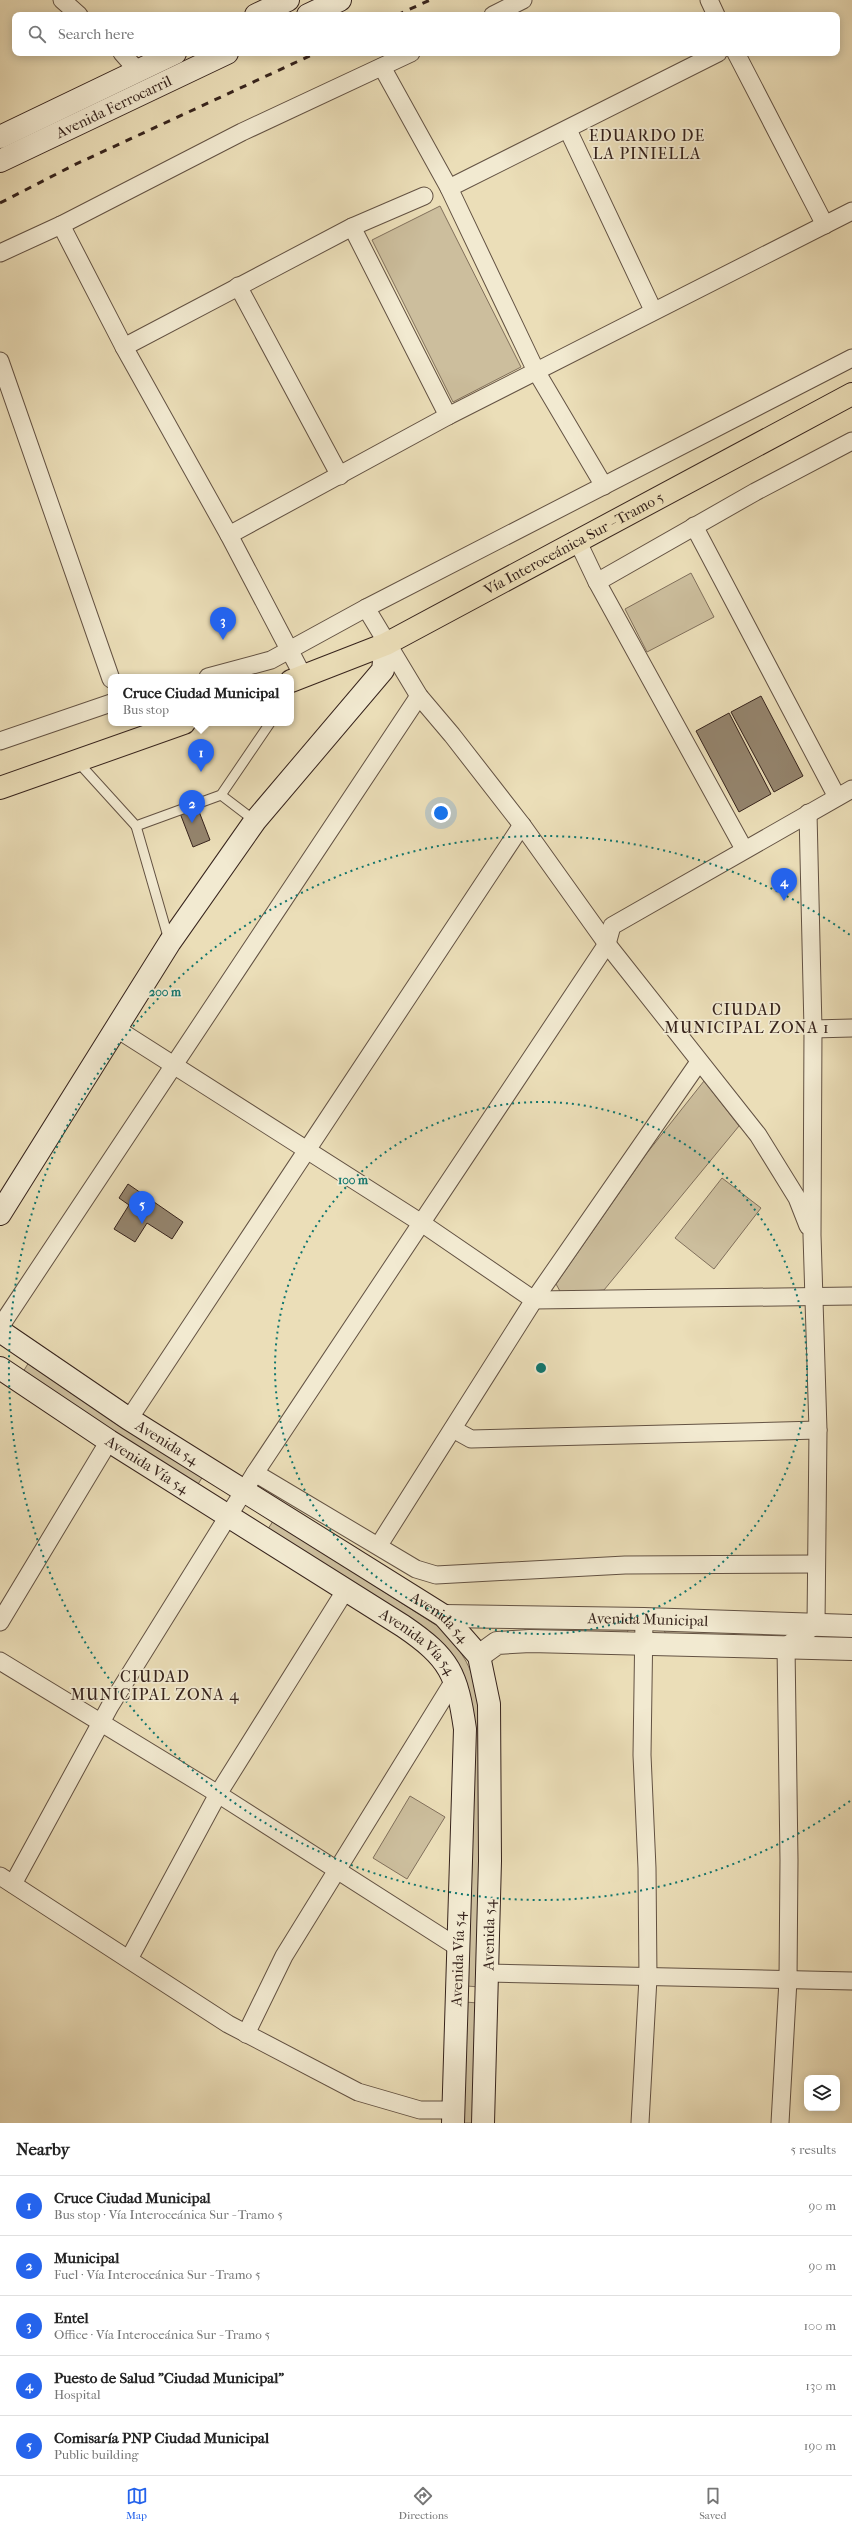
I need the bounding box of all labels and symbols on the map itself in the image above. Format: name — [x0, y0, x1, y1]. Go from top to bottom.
street label: Avenida Ferrocarril — [52, 72, 175, 143]
district label: EDUARDO DE LA PINIELLA — [589, 126, 705, 163]
street label: Vía Interoceánica Sur - Tramo 5 — [480, 488, 667, 599]
pin: 3 — [210, 607, 236, 640]
pin: 1 — [188, 739, 214, 772]
pin: 2 — [179, 790, 205, 823]
your location — [431, 803, 451, 823]
pin: 4 — [771, 868, 797, 901]
text: 200 m — [149, 985, 182, 999]
district label: CIUDAD MUNICIPAL ZONA 1 — [664, 1000, 830, 1037]
text: 100 m — [338, 1173, 369, 1187]
pin: 5 — [129, 1191, 155, 1224]
centre of rings — [534, 1361, 548, 1375]
street label: Avenida 54 — [131, 1416, 203, 1470]
street label: Avenida Vía 54 — [101, 1431, 193, 1498]
street label: Avenida 54 — [406, 1588, 473, 1647]
street label: Avenida Vía 54 — [375, 1604, 460, 1679]
street label: Avenida Municipal — [586, 1609, 709, 1630]
district label: CIUDAD MUNICIPAL ZONA 4 — [70, 1667, 240, 1704]
street label: Avenida 54 — [479, 1898, 499, 1972]
street label: Avenida Vía 54 — [447, 1910, 469, 2008]

